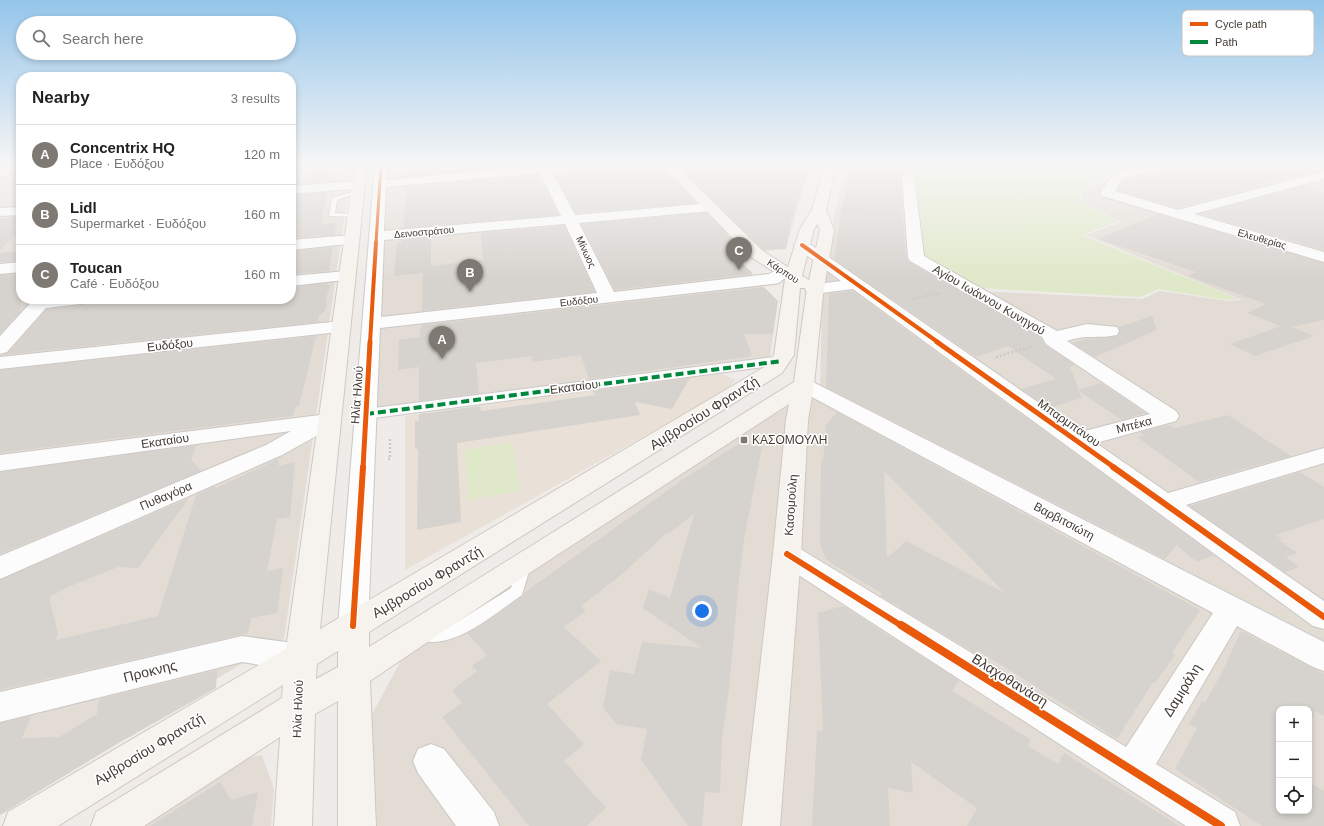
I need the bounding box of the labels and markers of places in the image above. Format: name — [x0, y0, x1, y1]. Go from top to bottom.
pin: C — [726, 237, 752, 270]
pin: B — [457, 259, 483, 292]
pin: A — [429, 326, 455, 359]
place label: ΚΑΣΟΜΟΥΛΗ — [752, 433, 828, 447]
marker: ΚΑΣΟΜΟΥΛΗ — [739, 435, 749, 445]

